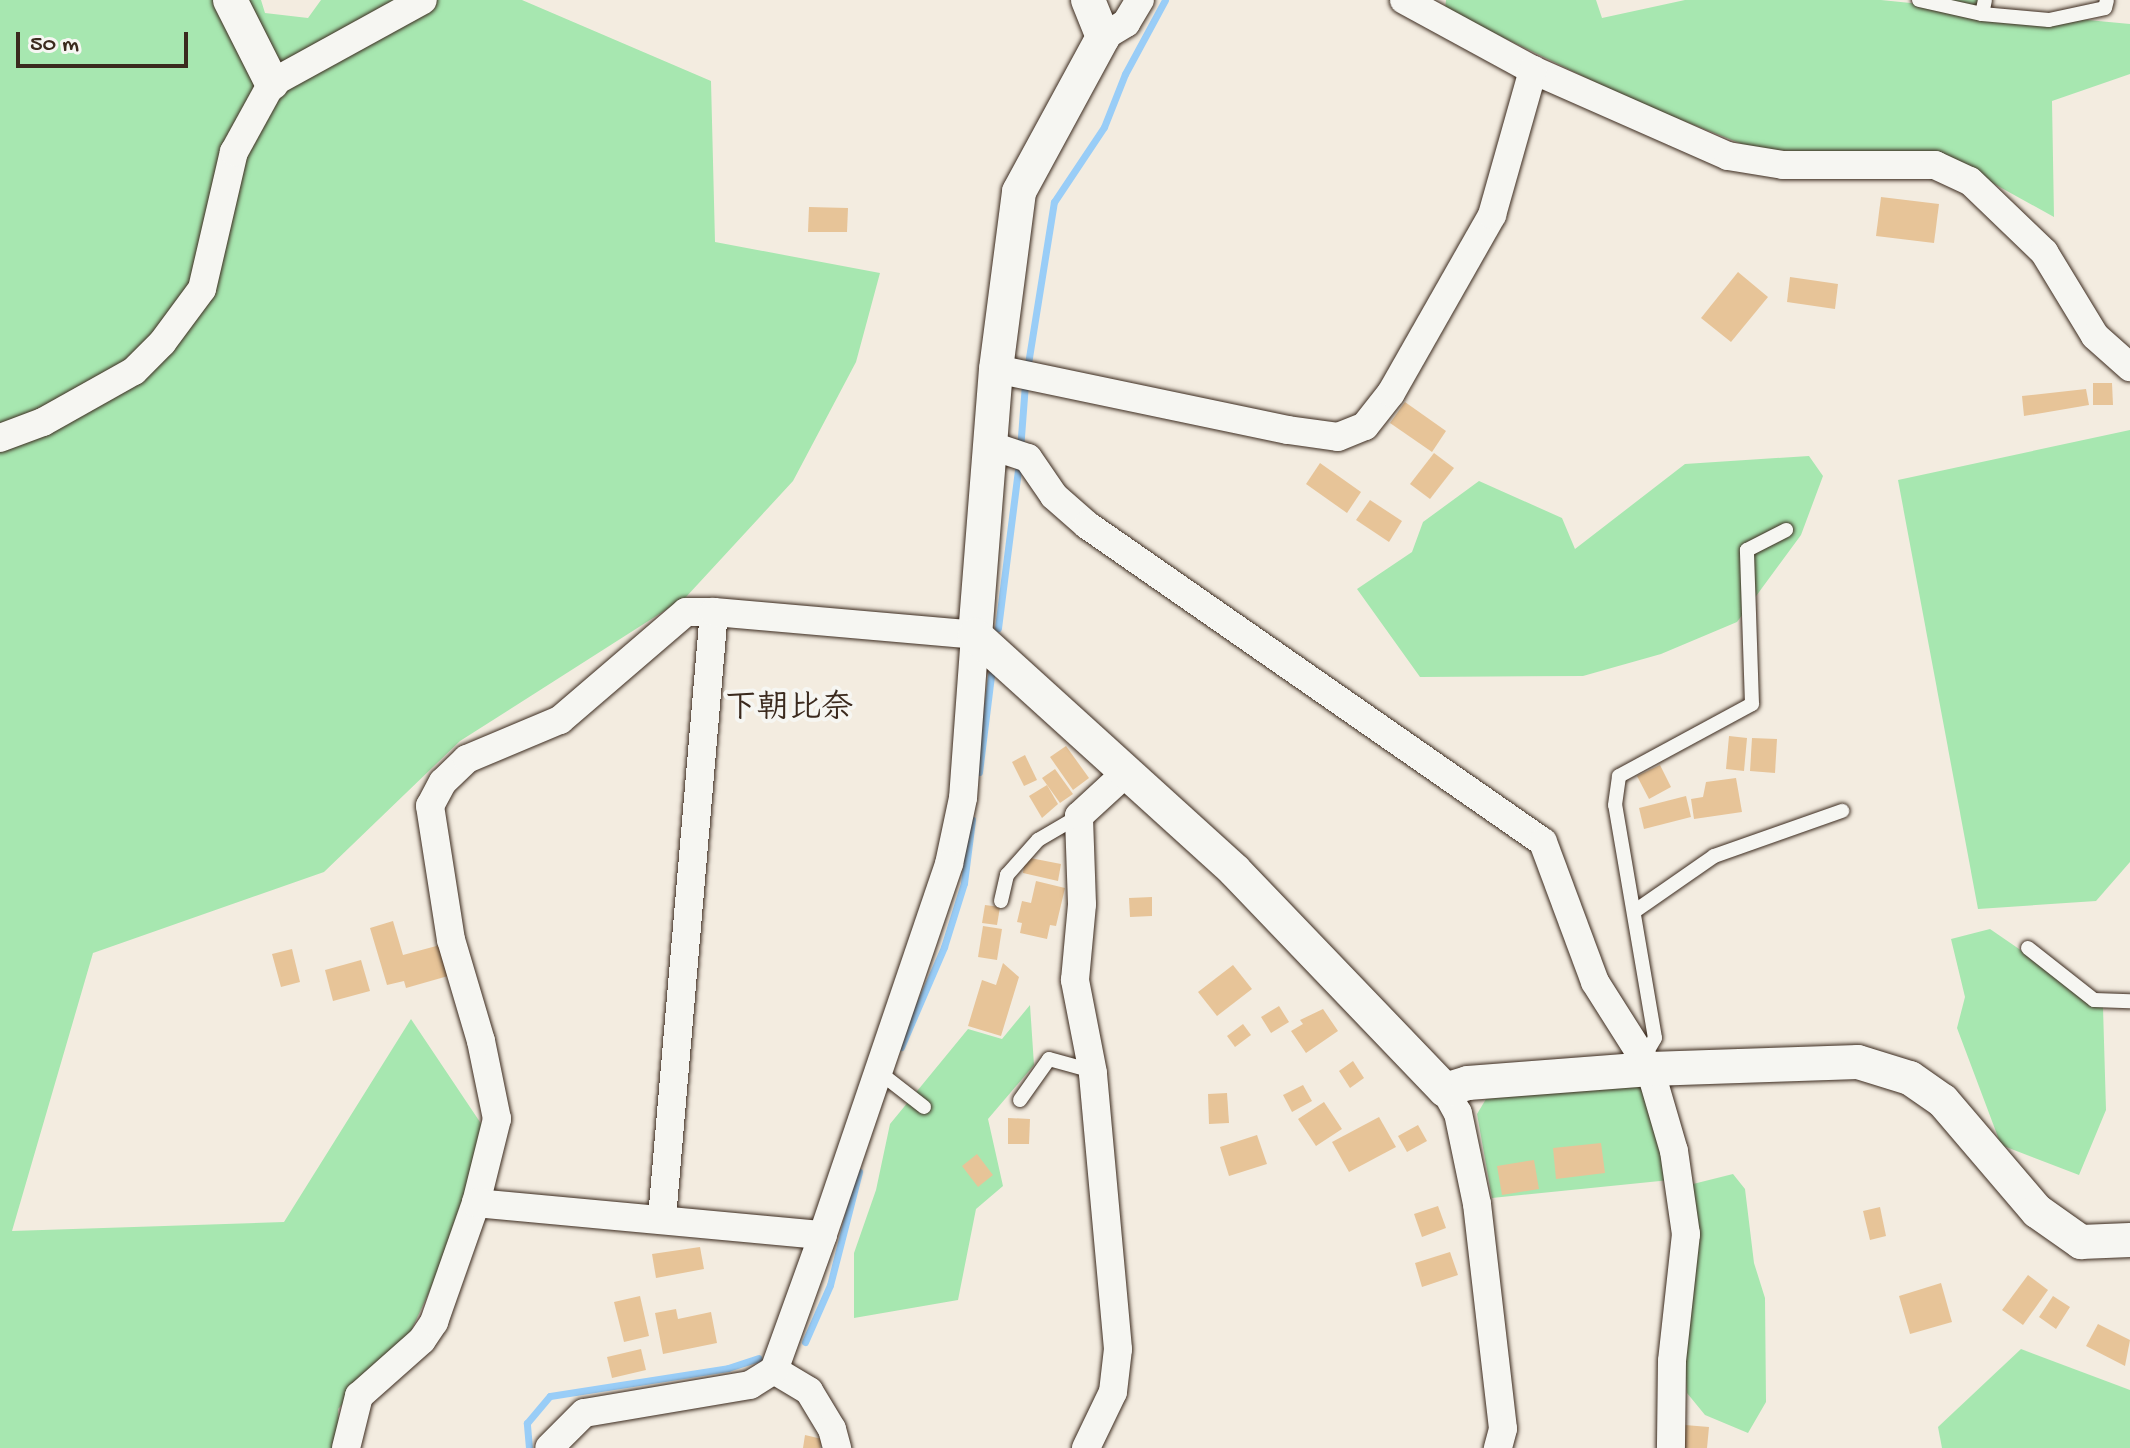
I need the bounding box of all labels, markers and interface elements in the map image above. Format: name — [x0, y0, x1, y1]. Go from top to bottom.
scale bar — [20, 16, 192, 66]
text: 50 m — [30, 31, 79, 60]
district label: 下朝比奈 — [725, 691, 853, 729]

